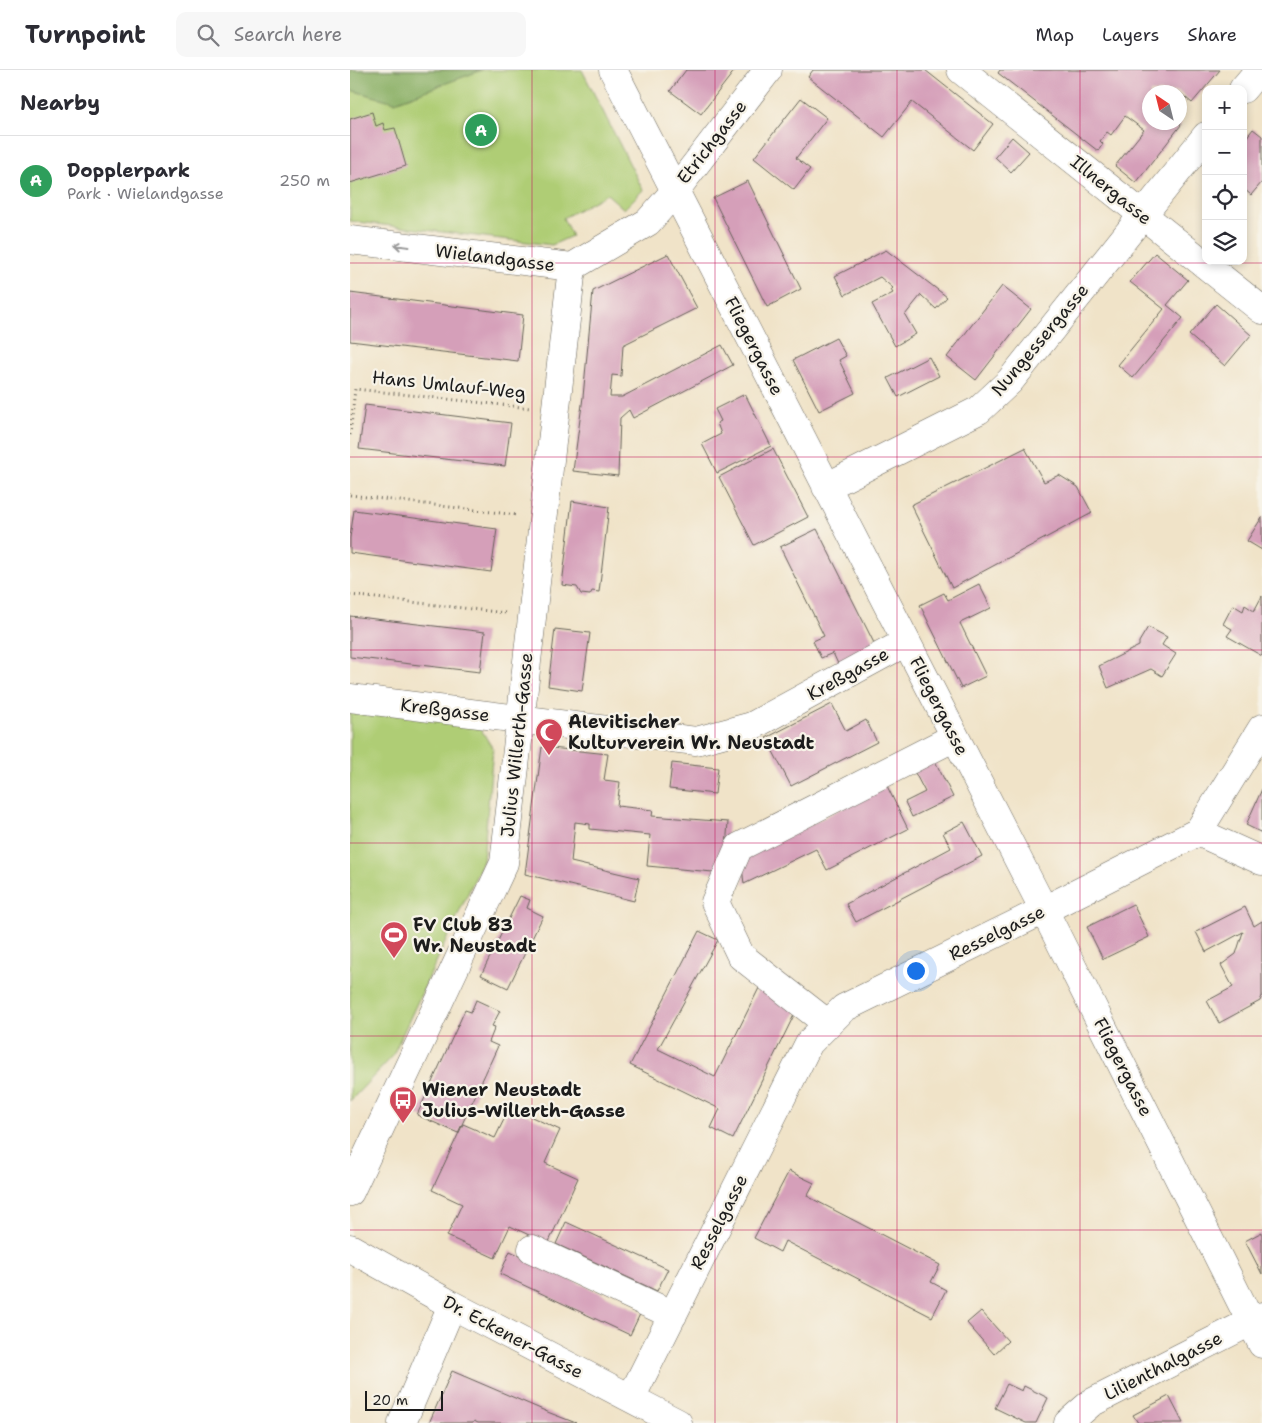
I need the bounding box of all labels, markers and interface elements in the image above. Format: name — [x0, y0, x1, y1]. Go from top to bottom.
search box — [176, 12, 526, 57]
text: Turnpoint — [25, 19, 146, 51]
icon: search — [194, 21, 222, 49]
text: Search here — [234, 22, 342, 47]
text: Map — [1036, 23, 1074, 47]
text: Layers — [1102, 23, 1159, 47]
text: Share — [1187, 23, 1237, 47]
north arrow — [1142, 85, 1187, 130]
map controls — [1202, 85, 1247, 265]
button: + — [1202, 85, 1247, 130]
text: Nearby — [20, 89, 100, 117]
street label: Etrichgasse — [672, 95, 752, 189]
pin: A — [465, 111, 497, 149]
button: − — [1202, 130, 1247, 175]
street label: Illnergasse — [1065, 150, 1157, 230]
text: Dopplerpark — [67, 158, 190, 183]
text: A — [30, 170, 42, 191]
text: 250 m — [279, 170, 330, 191]
button: locate — [1202, 175, 1247, 220]
text: Park · Wielandgasse — [67, 183, 224, 204]
button: layers — [1202, 220, 1247, 265]
street label: Wielandgasse — [434, 239, 556, 277]
one-way arrow — [394, 241, 410, 251]
street label: Nungessergasse — [986, 279, 1094, 401]
street label: Fliegergasse — [719, 293, 789, 399]
street label: Hans Umlauf-Weg — [371, 365, 527, 405]
street label: Kreßgasse — [803, 642, 893, 706]
street label: Julius Willerth-Gasse — [495, 652, 539, 838]
street label: Fliegergasse — [904, 653, 974, 759]
street label: Kreßgasse — [399, 693, 491, 727]
place label: Alevitischer Kulturverein Wr. Neustadt — [568, 710, 815, 755]
mosque icon: Alevitischer Kulturverein Wr. Neustadt — [534, 717, 564, 756]
street label: Resselgasse — [945, 899, 1049, 967]
place label: FV Club 83 Wr. Neustadt — [413, 913, 537, 958]
sports icon: FV Club 83 Wr. Neustadt — [379, 920, 409, 959]
your location — [903, 958, 929, 984]
street label: Fliegergasse — [1088, 1014, 1158, 1120]
place label: Wiener Neustadt Julius-Willerth-Gasse — [422, 1078, 626, 1123]
bus stop icon: Wiener Neustadt Julius-Willerth-Gasse — [388, 1085, 418, 1124]
street label: Resselgasse — [685, 1170, 753, 1274]
street label: Dr. Eckener-Gasse — [439, 1290, 587, 1384]
street label: Lilienthalgasse — [1100, 1326, 1226, 1406]
scale bar — [365, 1388, 442, 1411]
text: 20 m — [372, 1391, 408, 1409]

